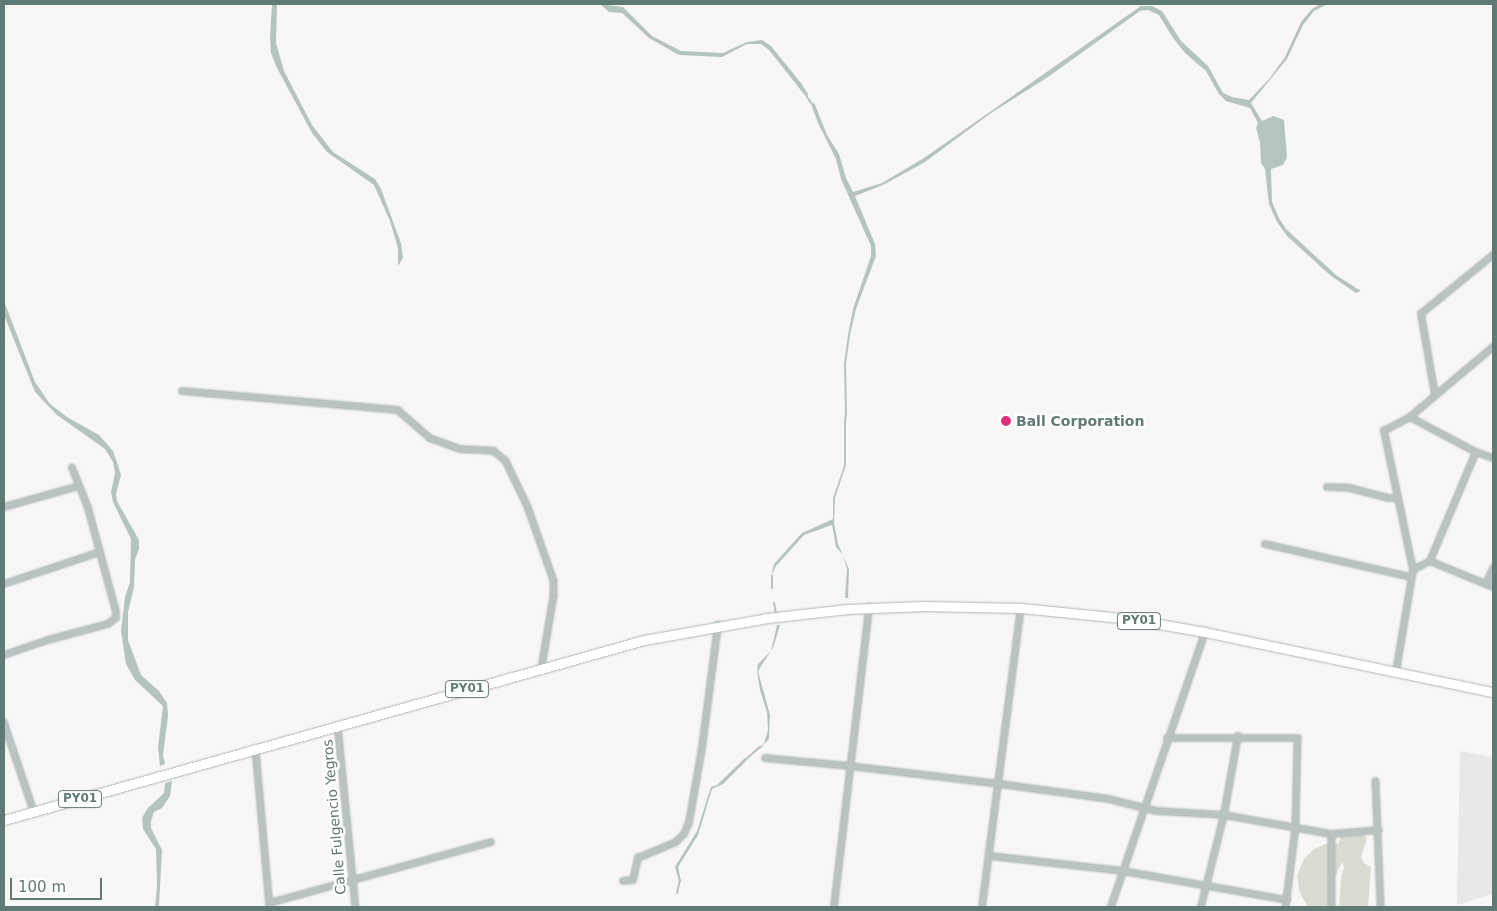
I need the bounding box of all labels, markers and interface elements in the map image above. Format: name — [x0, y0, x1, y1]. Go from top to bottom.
place label: Ball Corporation — [1016, 413, 1144, 429]
marker: Ball Corporation — [1000, 415, 1012, 427]
road number: PY01 — [1116, 612, 1162, 630]
road number: PY01 — [444, 680, 490, 699]
street label: Calle Fulgencio Yegros — [319, 739, 349, 895]
road number: PY01 — [58, 790, 102, 809]
scale bar — [12, 868, 105, 900]
text: 100 m — [18, 878, 66, 896]

